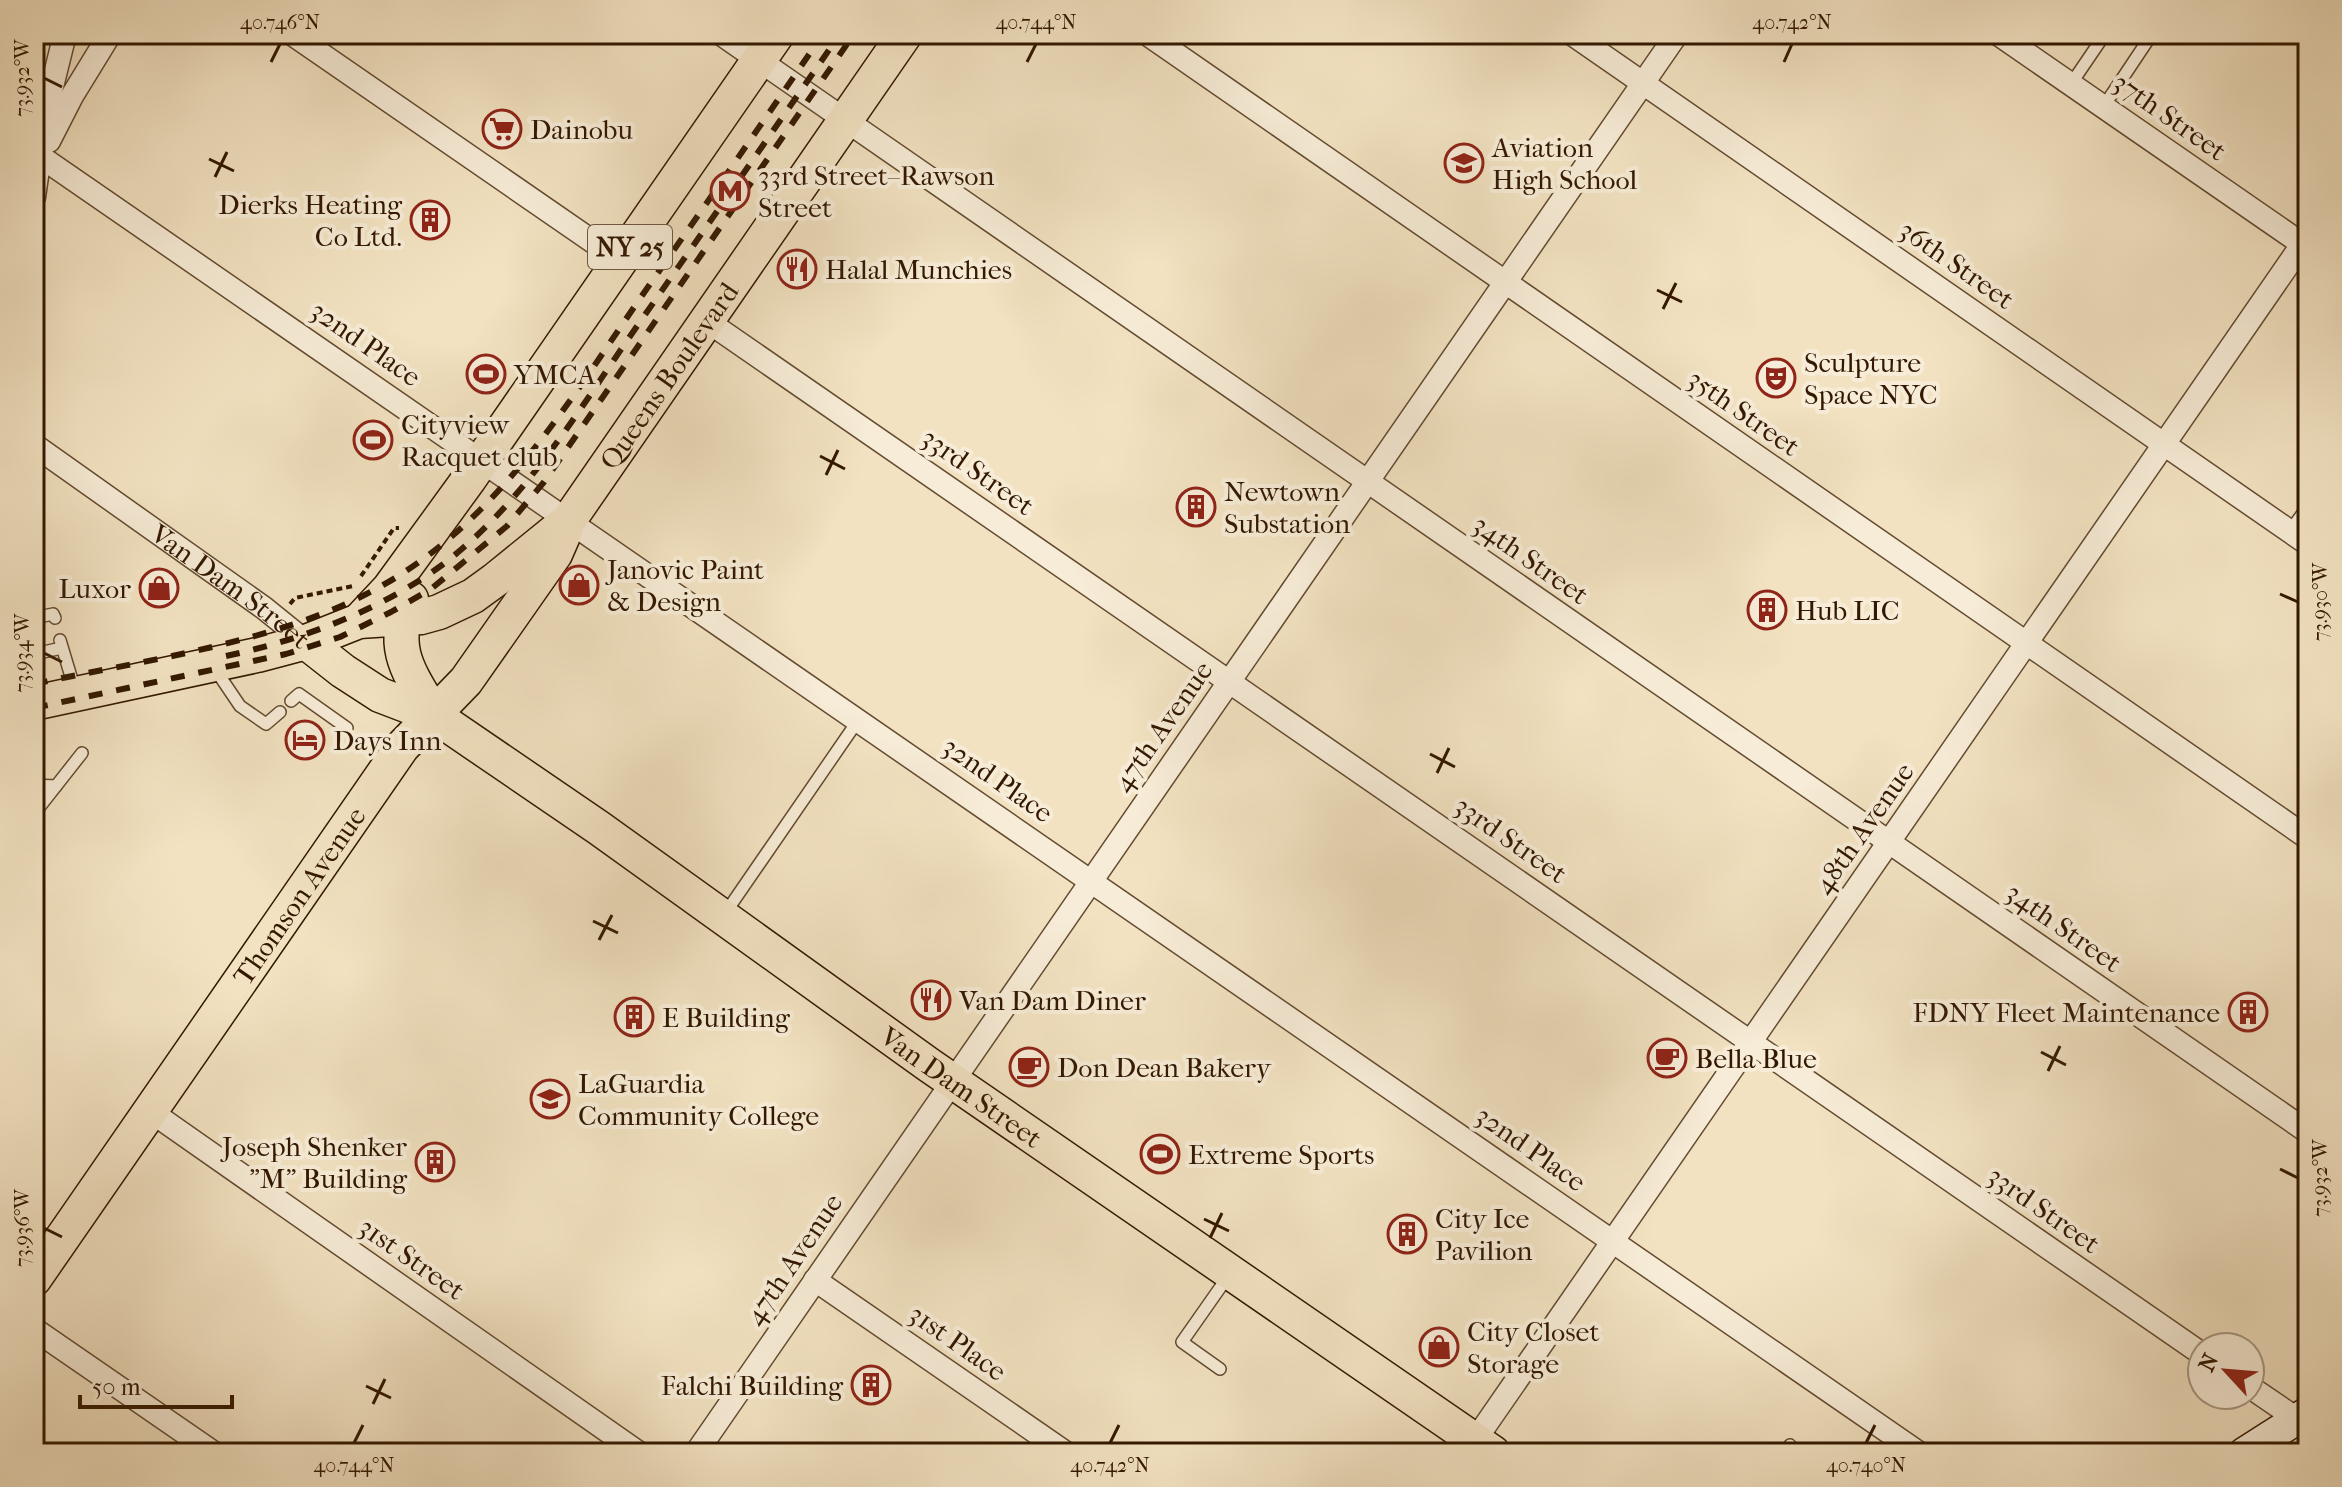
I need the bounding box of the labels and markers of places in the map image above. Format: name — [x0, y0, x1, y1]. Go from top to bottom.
supermarket icon: Dainobu — [481, 108, 523, 150]
place label: Dainobu — [530, 113, 633, 146]
place label: Aviation High School — [1491, 131, 1637, 196]
school or university icon: Aviation High School — [1443, 142, 1485, 184]
place label: 33rd Street–Rawson Street — [758, 159, 995, 224]
metro station icon: 33rd Street–Rawson Street — [709, 170, 751, 212]
place label: Dierks Heating Co Ltd. — [218, 188, 403, 253]
building icon: Dierks Heating Co Ltd. — [409, 199, 451, 241]
restaurant icon: Halal Munchies — [776, 248, 818, 290]
place label: Halal Munchies — [825, 253, 1012, 286]
place label: Sculpture Space NYC — [1804, 346, 1938, 411]
sports icon: YMCA — [465, 353, 507, 395]
theatre icon: Sculpture Space NYC — [1755, 357, 1797, 399]
place label: YMCA — [513, 358, 596, 391]
place label: Cityview Racquet club — [401, 408, 557, 473]
sports icon: Cityview Racquet club — [352, 419, 394, 461]
place label: Newtown Substation — [1224, 475, 1350, 540]
building icon: Newtown Substation — [1175, 486, 1217, 528]
place label: Janovic Paint & Design — [605, 553, 764, 618]
shop icon: Janovic Paint & Design — [558, 564, 600, 606]
shop icon: Luxor — [138, 567, 180, 609]
place label: Luxor — [58, 572, 131, 605]
building icon: Hub LIC — [1746, 589, 1788, 631]
place label: Hub LIC — [1795, 594, 1900, 627]
hotel icon: Days Inn — [284, 719, 326, 761]
place label: Days Inn — [333, 724, 441, 757]
restaurant icon: Van Dam Diner — [910, 979, 952, 1021]
place label: Van Dam Diner — [958, 984, 1146, 1017]
building icon: FDNY Fleet Maintenance — [2227, 991, 2269, 1033]
building icon: E Building — [613, 996, 655, 1038]
place label: FDNY Fleet Maintenance — [1913, 996, 2220, 1029]
place label: E Building — [662, 1001, 791, 1034]
cafe icon: Bella Blue — [1646, 1037, 1688, 1079]
place label: Bella Blue — [1695, 1042, 1817, 1075]
cafe icon: Don Dean Bakery — [1008, 1046, 1050, 1088]
place label: Don Dean Bakery — [1057, 1051, 1272, 1084]
place label: LaGuardia Community College — [578, 1067, 819, 1132]
school or university icon: LaGuardia Community College — [529, 1078, 571, 1120]
place label: Joseph Shenker "M" Building — [220, 1130, 408, 1195]
sports icon: Extreme Sports — [1139, 1133, 1181, 1175]
place label: Extreme Sports — [1188, 1138, 1374, 1171]
building icon: Joseph Shenker "M" Building — [414, 1141, 456, 1183]
place label: City Ice Pavilion — [1435, 1202, 1532, 1267]
building icon: City Ice Pavilion — [1386, 1213, 1428, 1255]
place label: City Closet Storage — [1467, 1315, 1599, 1380]
shop icon: City Closet Storage — [1418, 1326, 1460, 1368]
building icon: Falchi Building — [850, 1364, 892, 1406]
place label: Falchi Building — [661, 1369, 844, 1402]

